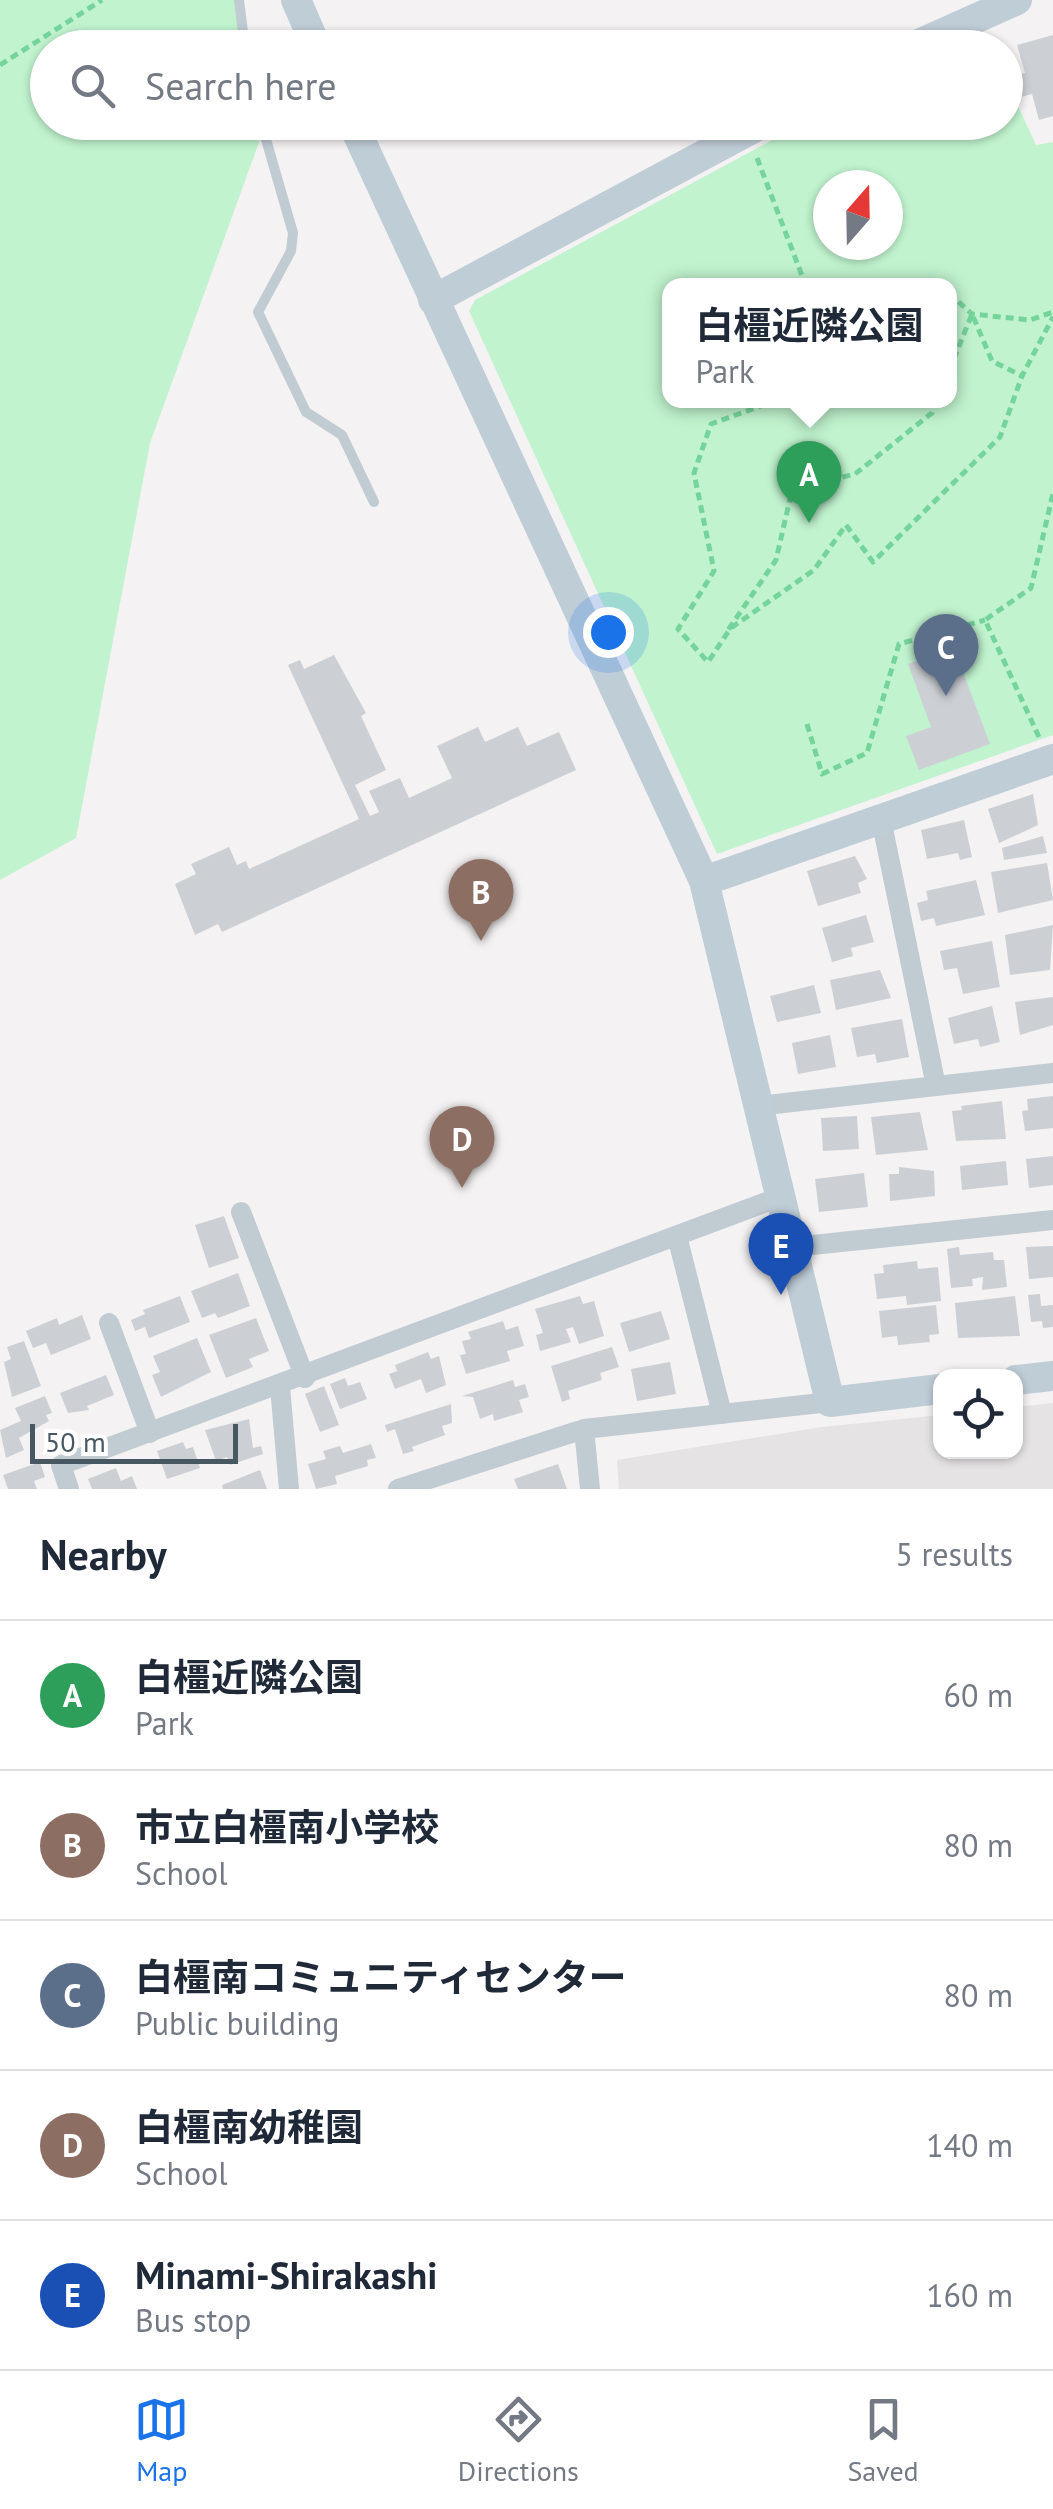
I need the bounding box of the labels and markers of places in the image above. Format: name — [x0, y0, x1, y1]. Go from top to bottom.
pin: A — [776, 440, 842, 523]
pin: C — [914, 614, 978, 696]
pin: B — [448, 858, 514, 941]
pin: D — [430, 1106, 494, 1188]
pin: E — [748, 1212, 814, 1295]

